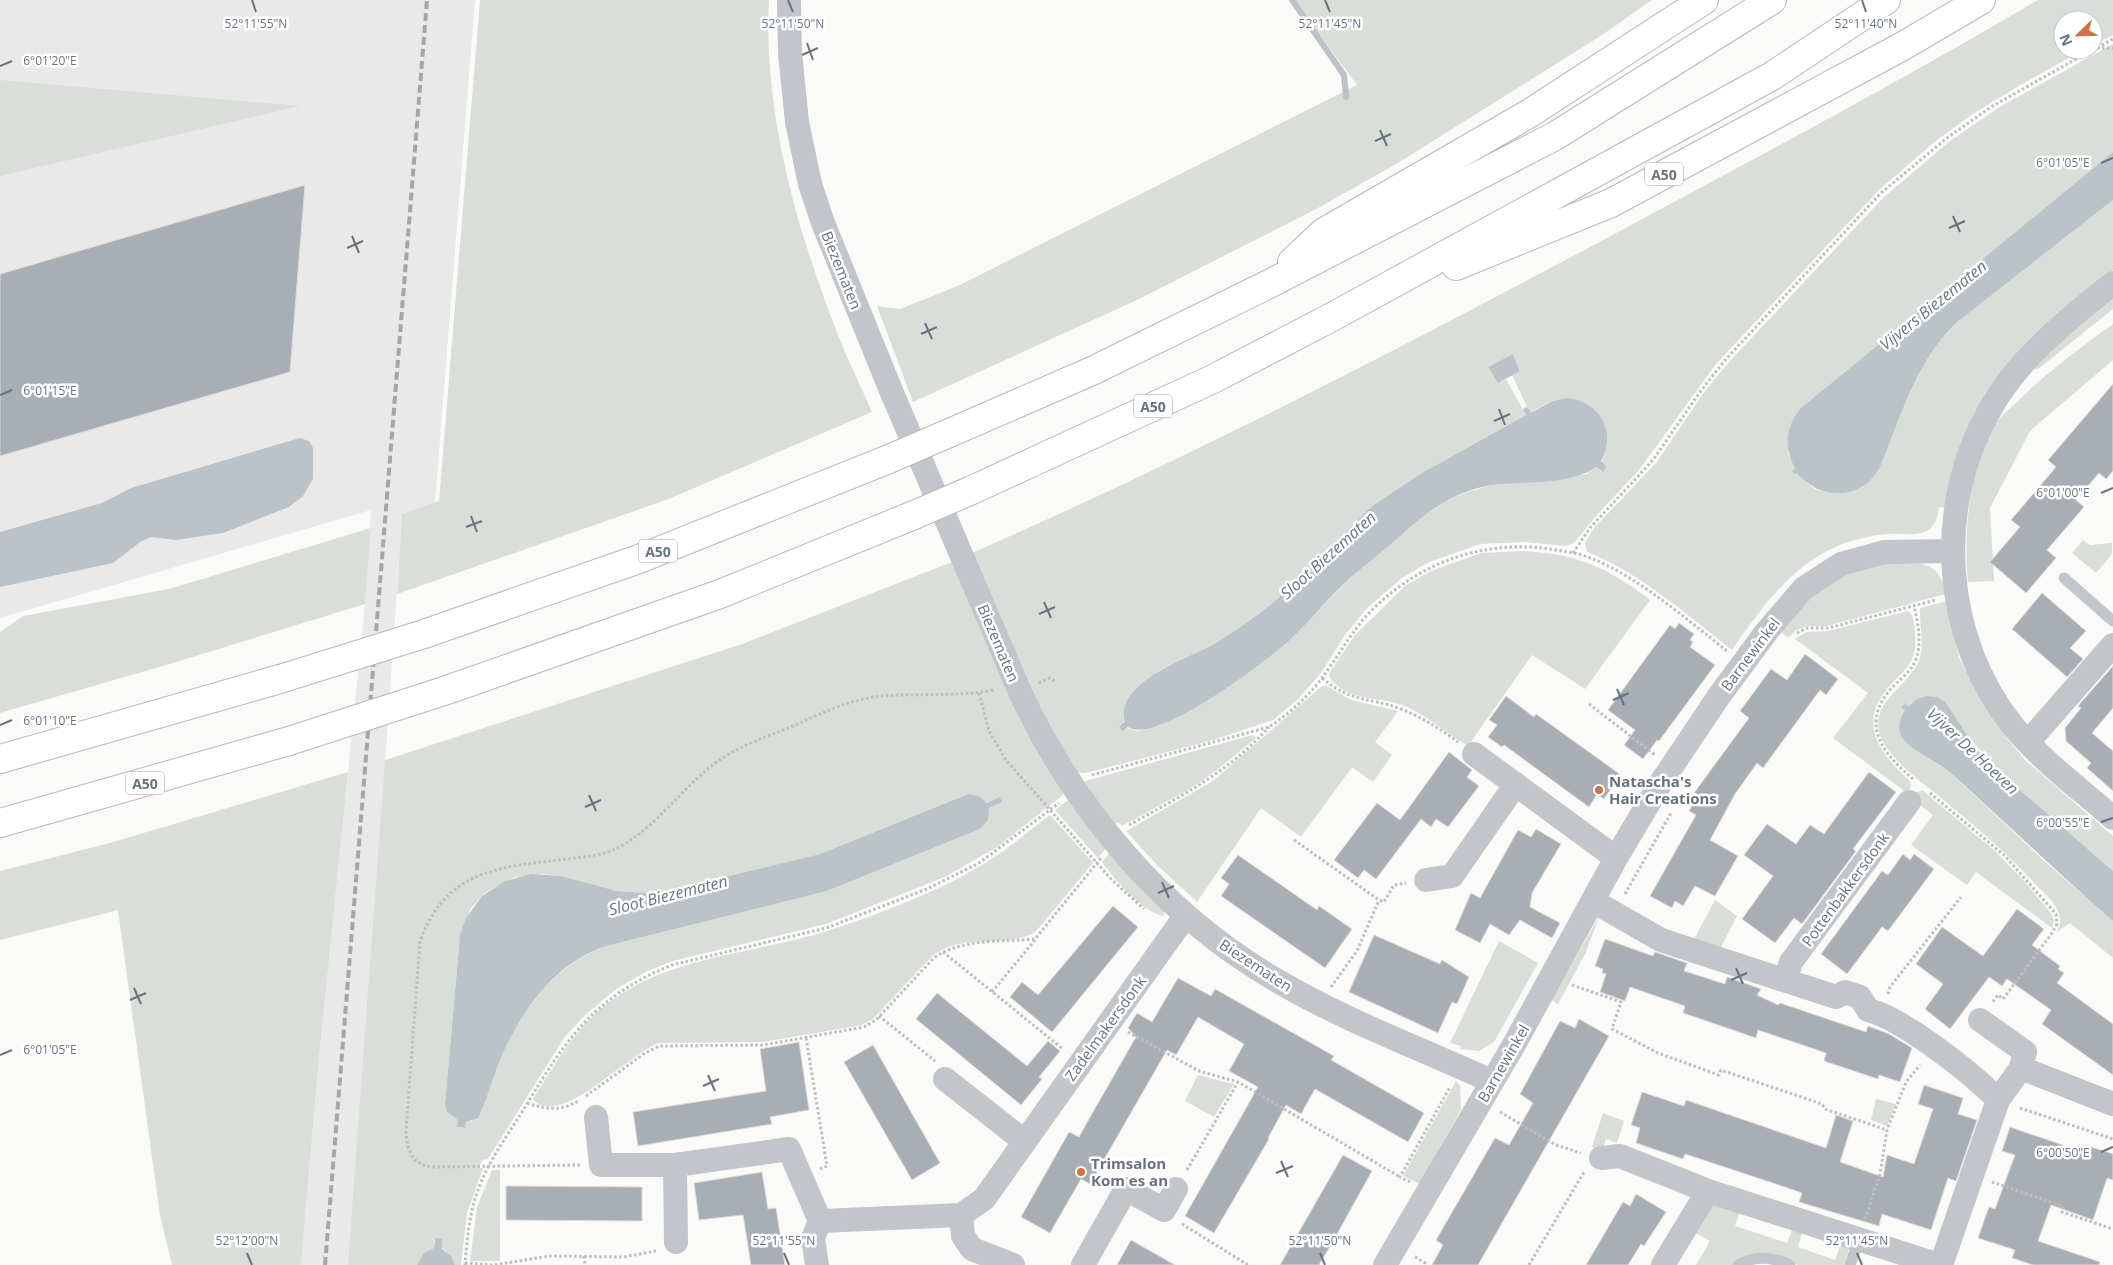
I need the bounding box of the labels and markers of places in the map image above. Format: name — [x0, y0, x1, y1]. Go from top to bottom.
place label: Natascha's Hair Creations — [1609, 771, 1717, 808]
marker: Natascha's Hair Creations — [1593, 784, 1605, 796]
place label: Trimsalon Kom es an — [1091, 1153, 1168, 1190]
marker: Trimsalon Kom es an — [1075, 1166, 1087, 1178]

